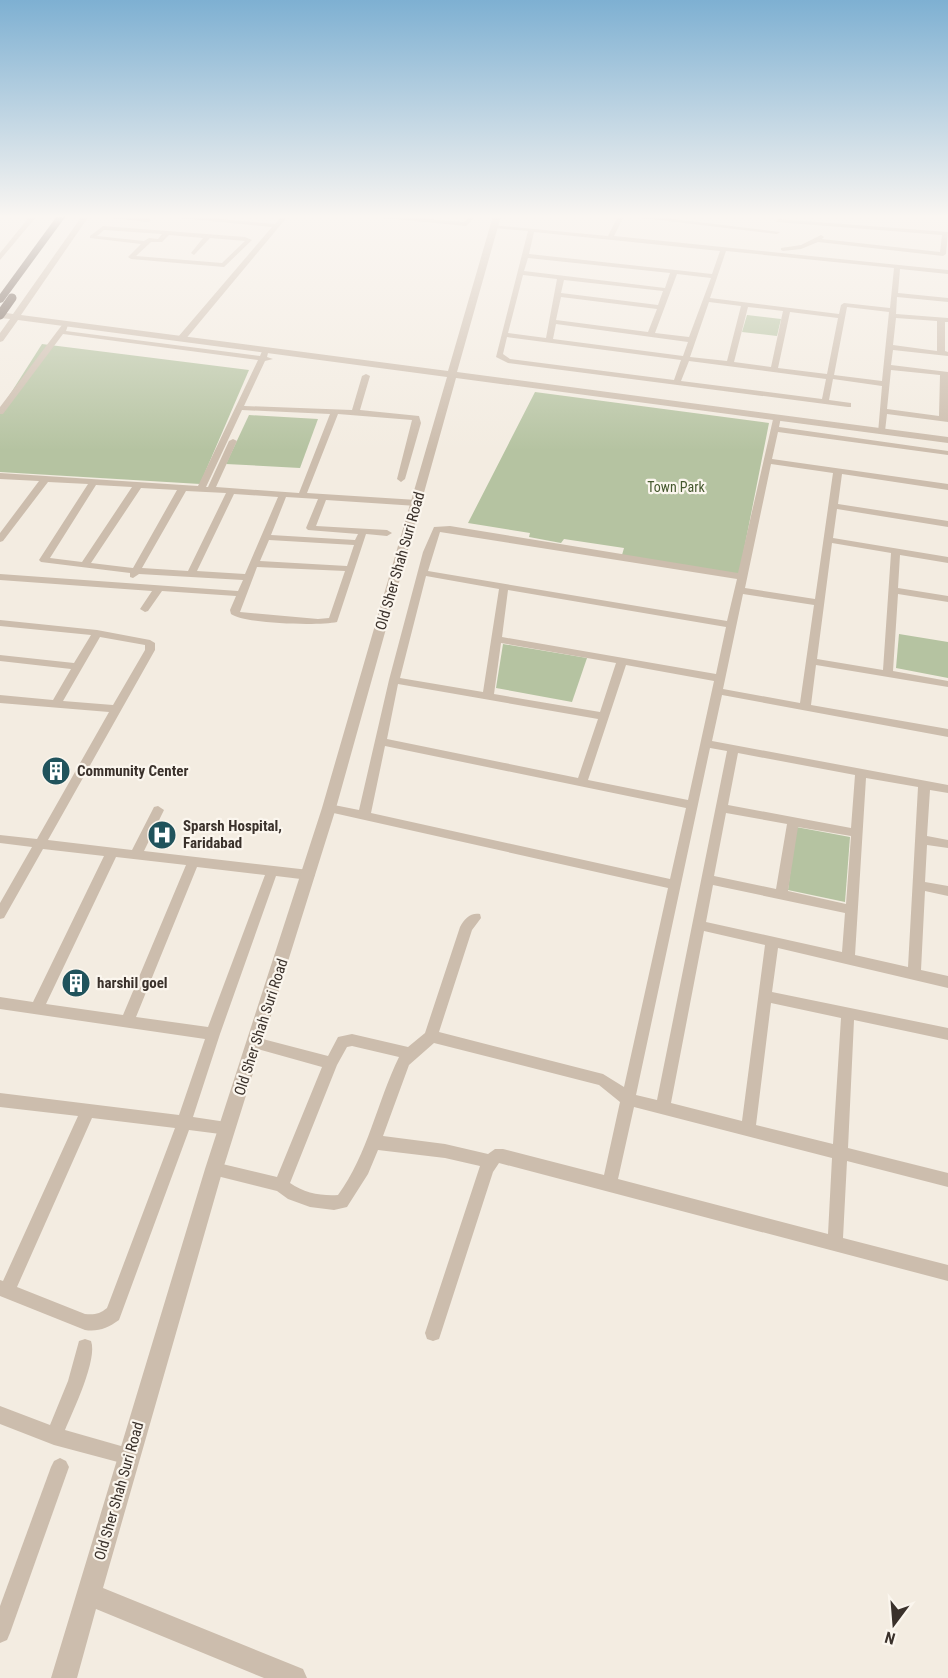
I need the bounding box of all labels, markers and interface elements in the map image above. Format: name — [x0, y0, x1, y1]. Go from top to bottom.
park label: Town Park — [647, 479, 706, 495]
street label: Old Sher Shah Suri Road — [372, 490, 428, 632]
building icon: Community Center — [40, 755, 72, 787]
place label: Community Center — [77, 762, 188, 780]
place label: Sparsh Hospital, Faridabad — [183, 817, 282, 852]
hospital icon: Sparsh Hospital, Faridabad — [146, 819, 178, 851]
street label: Old Sher Shah Suri Road — [230, 956, 292, 1098]
building icon: harshil goel — [60, 967, 92, 999]
place label: harshil goel — [97, 974, 168, 992]
street label: Old Sher Shah Suri Road — [91, 1420, 147, 1562]
north arrow — [864, 1594, 924, 1654]
text: N — [883, 1627, 897, 1648]

